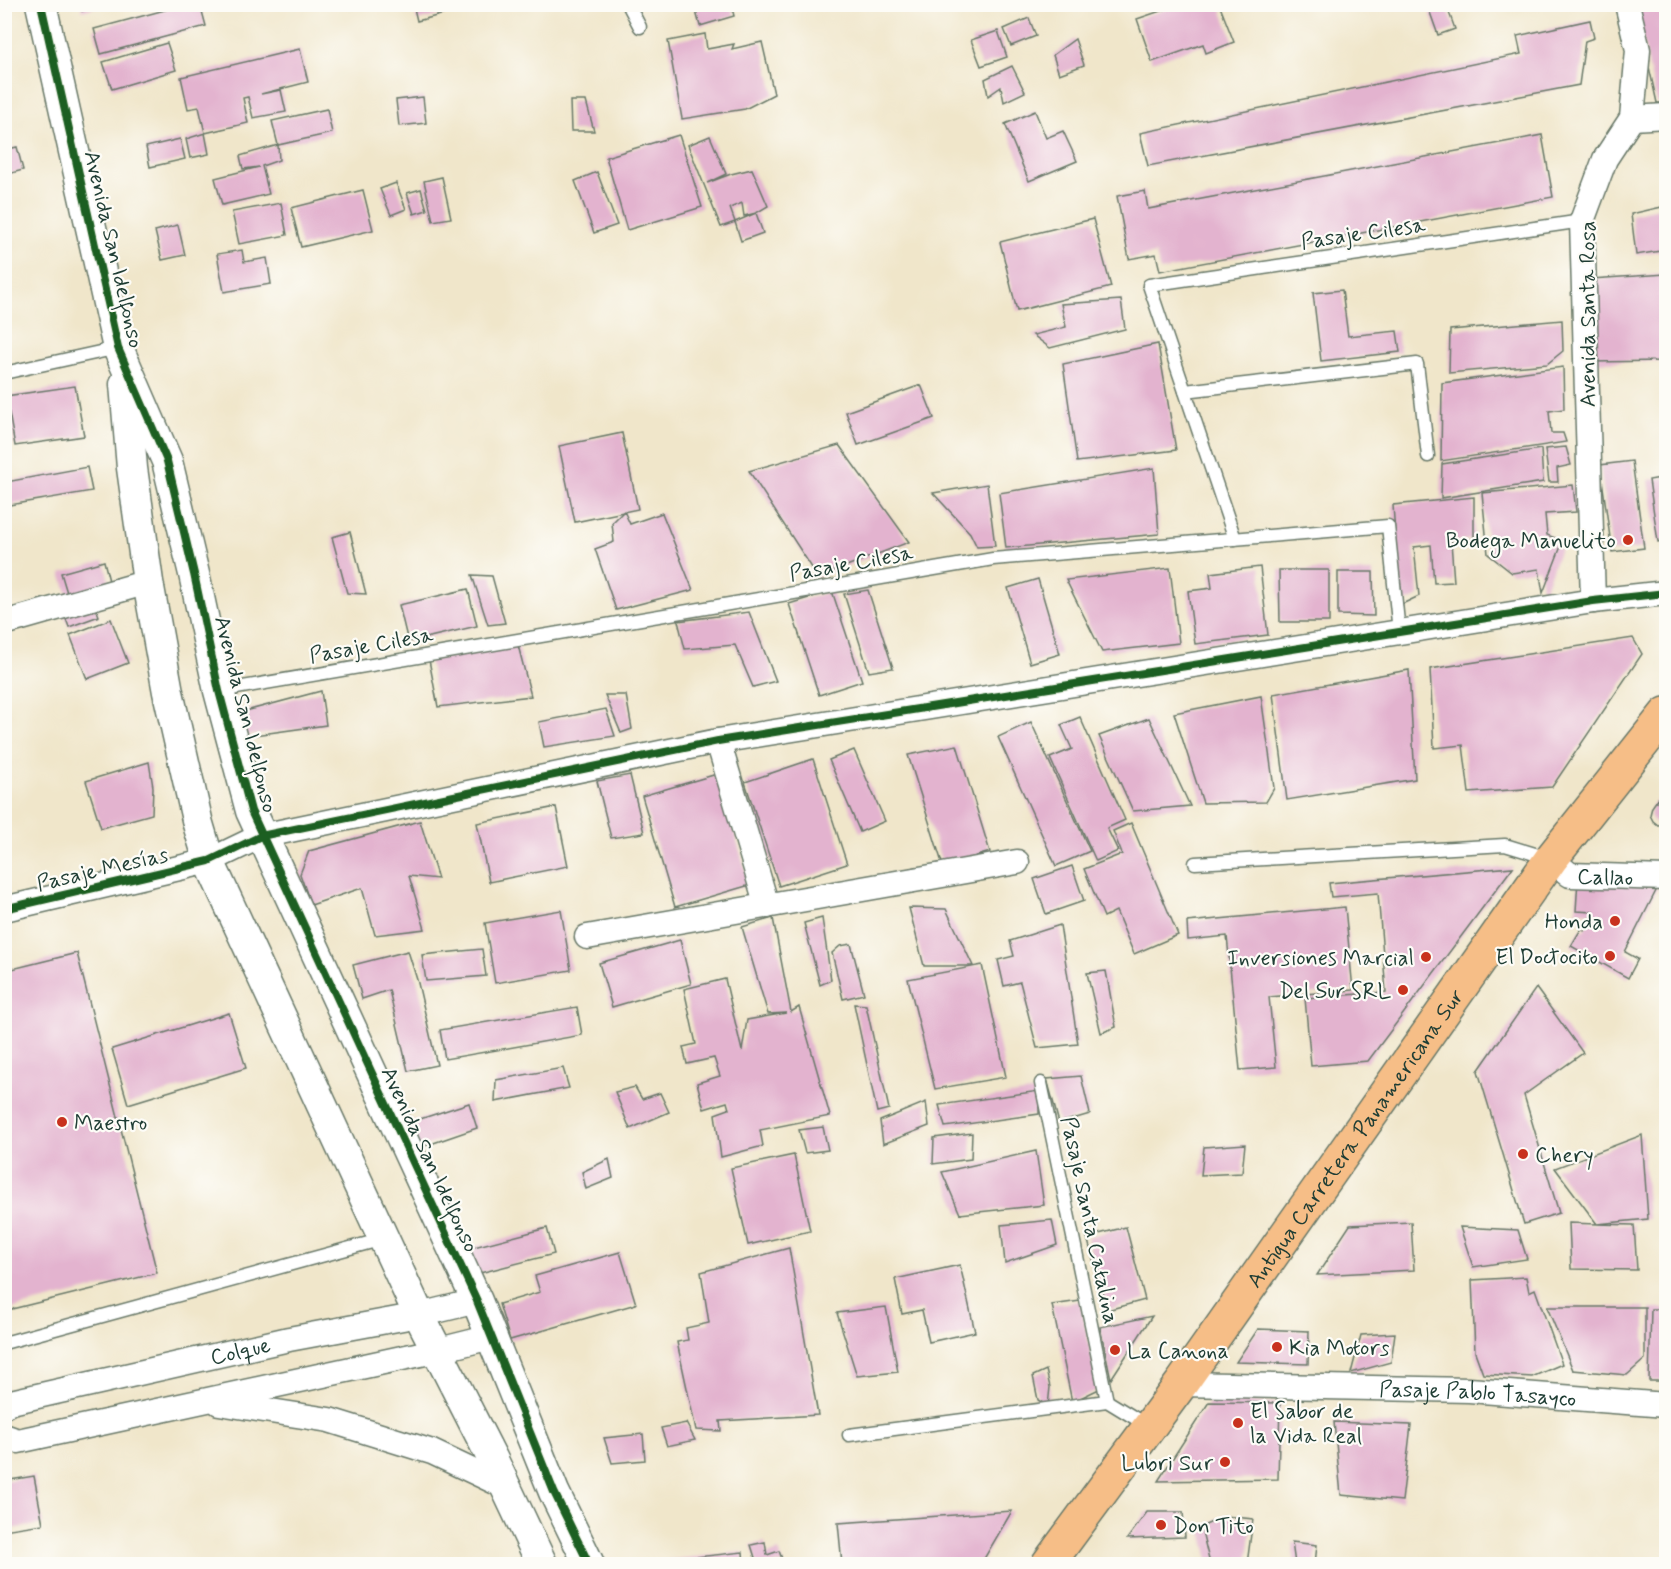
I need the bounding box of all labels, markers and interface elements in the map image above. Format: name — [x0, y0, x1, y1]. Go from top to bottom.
street label: Avenida San Idelfonso — [75, 148, 149, 351]
street label: Pasaje Cilesa — [1299, 211, 1428, 257]
street label: Avenida Santa Rosa — [1575, 221, 1603, 407]
place label: Bodega Manuelito — [1446, 528, 1616, 559]
marker: Bodega Manuelito — [1621, 533, 1635, 547]
street label: Pasaje Cilesa — [787, 539, 916, 589]
street label: Avenida San Idelfonso — [205, 613, 283, 816]
street label: Pasaje Cilesa — [307, 621, 436, 671]
street label: Pasaje Mesías — [34, 841, 171, 899]
street label: Callao — [1577, 863, 1634, 893]
place label: Honda — [1545, 909, 1603, 937]
marker: Honda — [1608, 914, 1622, 928]
place label: El Doctocito — [1496, 944, 1598, 972]
place label: Inversiones Marcial — [1227, 945, 1414, 973]
marker: El Doctocito — [1603, 949, 1617, 963]
marker: Inversiones Marcial — [1419, 950, 1433, 964]
place label: Del Sur SRL — [1279, 978, 1391, 1006]
marker: Del Sur SRL — [1396, 983, 1410, 997]
street label: Antigua Carretera Panamericana Sur — [1241, 984, 1471, 1294]
street label: Avenida San Idelfonso — [372, 1062, 485, 1258]
place label: Maestro — [74, 1110, 147, 1138]
street label: Pasaje Santa Catalina — [1053, 1114, 1125, 1327]
marker: Maestro — [55, 1115, 69, 1129]
place label: Chery — [1535, 1142, 1594, 1170]
marker: Chery — [1516, 1147, 1530, 1161]
street label: Colque — [208, 1332, 273, 1372]
place label: Kia Motors — [1289, 1335, 1390, 1363]
place label: La Canona — [1127, 1338, 1229, 1366]
marker: Kia Motors — [1270, 1340, 1284, 1354]
marker: La Canona — [1108, 1343, 1122, 1357]
street label: Pasaje Pablo Tasayco — [1379, 1376, 1577, 1414]
place label: El Sabor de la Vida Real — [1250, 1398, 1362, 1451]
marker: El Sabor de la Vida Real — [1231, 1416, 1245, 1430]
place label: Lubri Sur — [1121, 1450, 1214, 1478]
marker: Lubri Sur — [1218, 1455, 1232, 1469]
place label: Don Tito — [1173, 1513, 1254, 1541]
marker: Don Tito — [1154, 1518, 1168, 1532]

